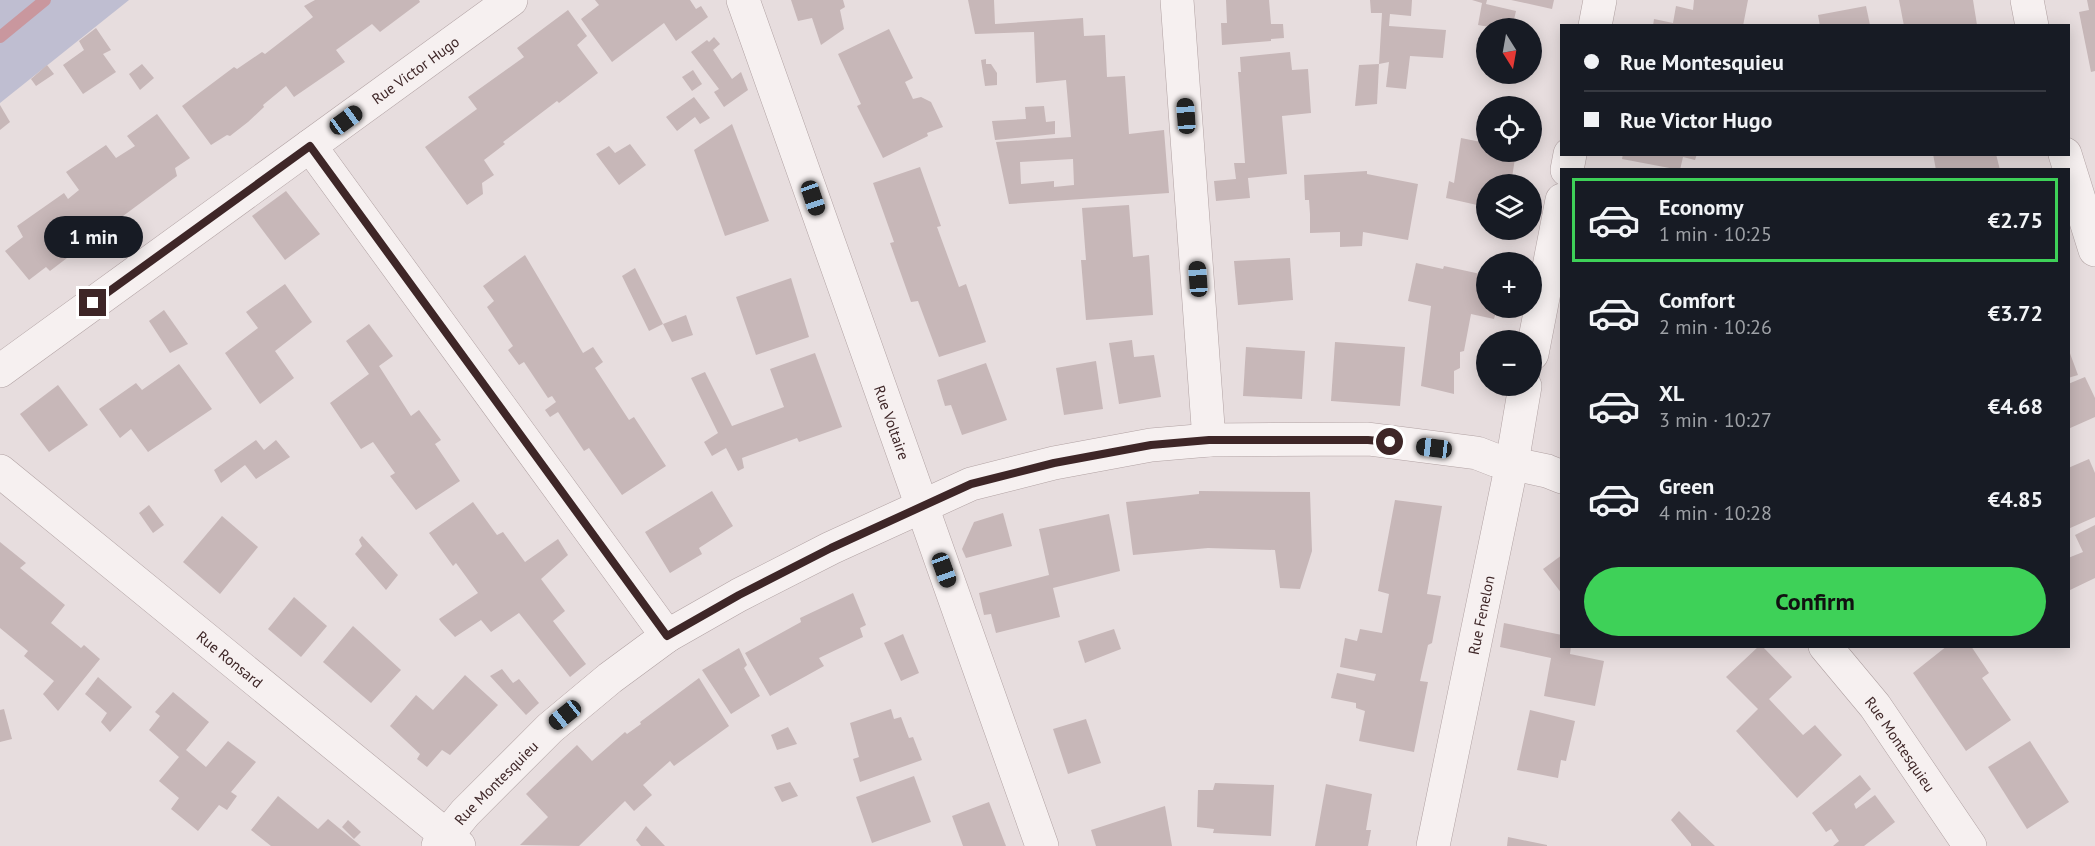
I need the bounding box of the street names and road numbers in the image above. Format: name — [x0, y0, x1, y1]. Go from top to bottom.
street label: Rue Victor Hugo — [368, 31, 463, 108]
street label: Rue Voltaire — [870, 383, 914, 462]
street label: Rue Fenelon — [1463, 574, 1498, 656]
street label: Rue Ronsard — [193, 626, 267, 692]
street label: Rue Montesquieu — [1861, 692, 1940, 795]
street label: Rue Montesquieu — [450, 736, 542, 829]

